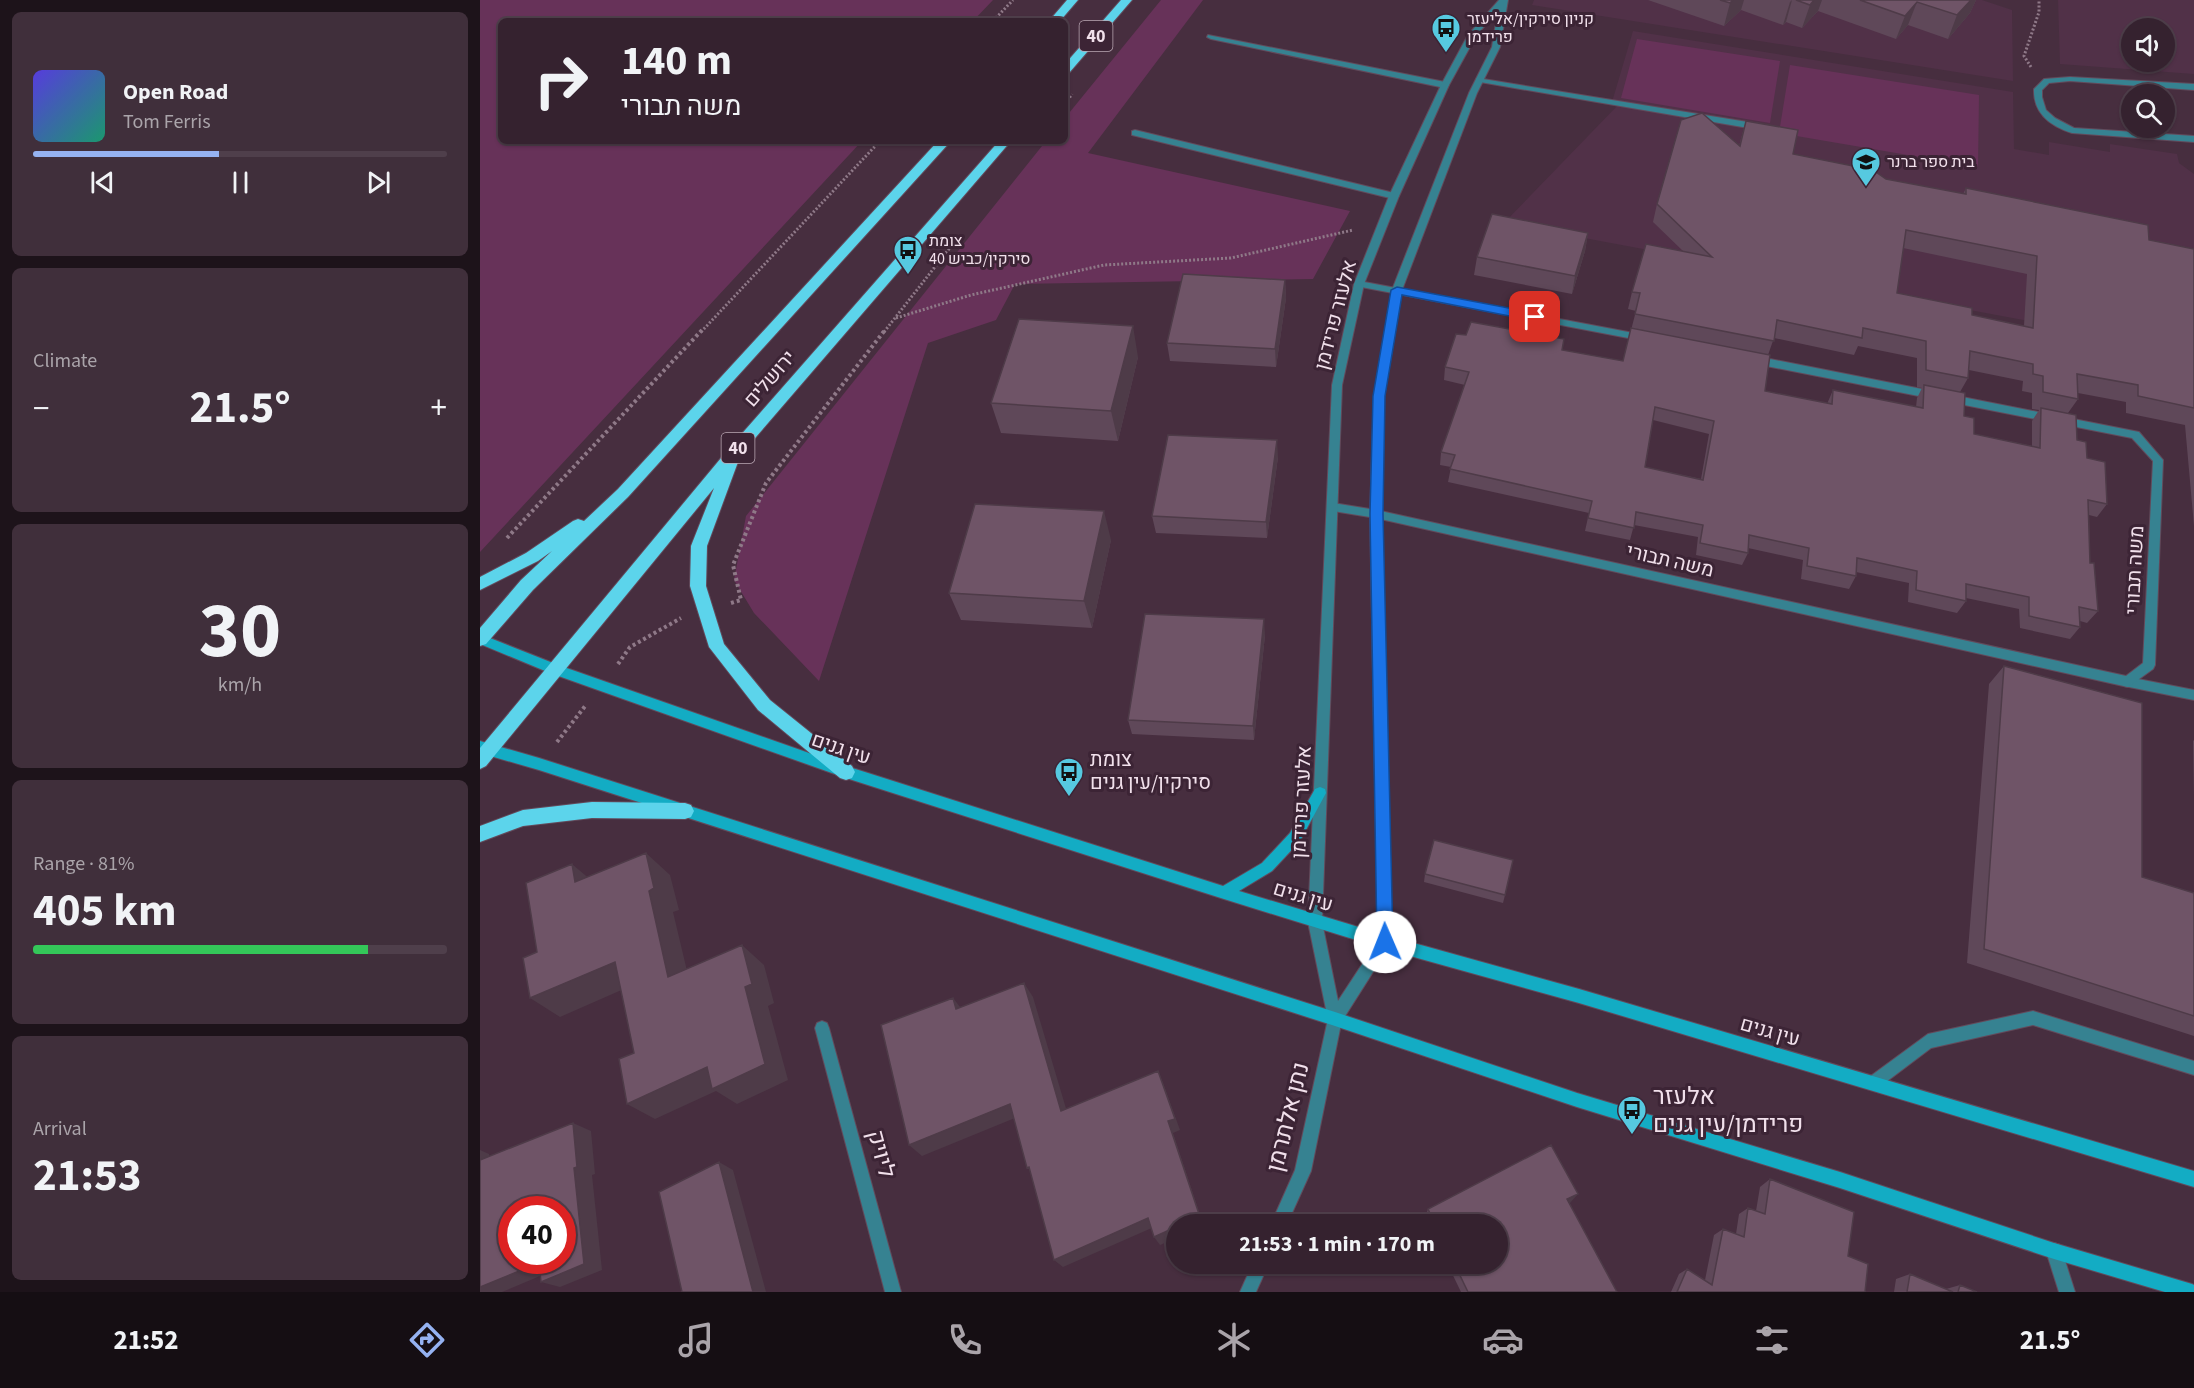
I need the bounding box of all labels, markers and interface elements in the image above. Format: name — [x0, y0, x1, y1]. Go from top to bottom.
place label: קניון סירקין/אליעזר פרידמן — [1467, 8, 1594, 48]
bus stop icon: קניון סירקין/אליעזר פרידמן — [1430, 12, 1462, 54]
map controls — [2121, 18, 2175, 138]
button: sound — [2121, 18, 2175, 72]
road number: 40 — [1080, 21, 1112, 51]
text: 140 m — [621, 31, 732, 91]
icon: right — [522, 42, 600, 120]
text: Open Road — [123, 76, 228, 108]
button: search — [2121, 84, 2175, 138]
text: משה תבורי — [621, 87, 741, 126]
text: Tom Ferris — [123, 108, 211, 136]
school or university icon: בית ספר ברנר — [1850, 146, 1882, 188]
place label: בית ספר ברנר — [1887, 151, 1975, 173]
icon: previous — [86, 166, 119, 199]
icon: pause — [224, 166, 257, 199]
icon: next — [362, 166, 395, 199]
place label: צומת סירקין/כביש 40 — [929, 230, 1031, 270]
bus stop icon: צומת סירקין/כביש 40 — [892, 234, 924, 276]
street label: אלעזר פרידמן — [1308, 257, 1364, 373]
pin — [1509, 291, 1560, 342]
icon: arrive — [1518, 300, 1551, 333]
street label: ירושלים — [738, 345, 802, 413]
text: Climate — [33, 347, 97, 375]
text: 21.5° — [189, 376, 291, 440]
text: − — [33, 385, 49, 432]
text: + — [431, 385, 447, 432]
road number: 40 — [722, 433, 754, 463]
street label: משה תבורי — [2119, 525, 2151, 615]
street label: משה תבורי — [1623, 537, 1717, 585]
text: 30 — [199, 576, 281, 687]
text: km/h — [218, 671, 262, 699]
street label: עין גנים — [808, 726, 874, 772]
street label: אלעזר פרידמן — [1285, 745, 1319, 859]
place label: צומת סירקין/עין גנים — [1090, 746, 1211, 797]
bus stop icon: צומת סירקין/עין גנים — [1053, 756, 1085, 798]
text: Range · 81% — [33, 850, 134, 878]
street label: עין גנים — [1270, 875, 1336, 919]
text: 405 km — [33, 879, 177, 943]
position arrow — [1353, 910, 1417, 974]
street label: עין גנים — [1737, 1010, 1803, 1054]
street label: נתן אלתרמן — [1257, 1058, 1319, 1176]
place label: אלעזר פרידמן/עין גנים — [1653, 1079, 1803, 1142]
bus stop icon: אלעזר פרידמן/עין גנים — [1616, 1094, 1648, 1136]
text: Arrival — [33, 1115, 87, 1143]
street label: ליויק — [858, 1126, 904, 1182]
text: 21:53 — [33, 1144, 142, 1208]
speed limit sign: 40 — [498, 1196, 576, 1274]
text: 21:53 · 1 min · 170 m — [1239, 1228, 1435, 1260]
icon: directions — [406, 1319, 448, 1361]
icon: music — [675, 1319, 717, 1361]
icon: phone — [944, 1319, 986, 1361]
icon: climate — [1213, 1319, 1255, 1361]
icon: car — [1482, 1319, 1524, 1361]
icon: filters — [1751, 1319, 1793, 1361]
text: 21:52 — [114, 1321, 179, 1360]
text: 21.5° — [2020, 1321, 2080, 1360]

